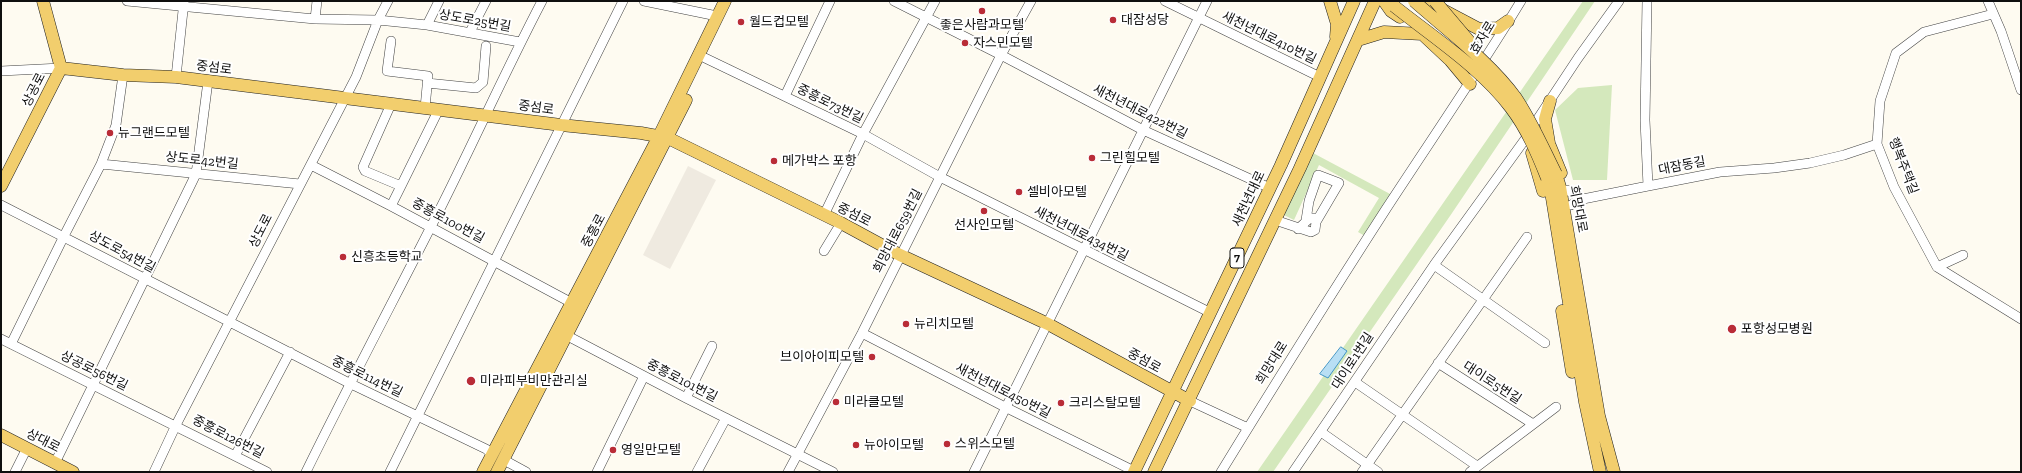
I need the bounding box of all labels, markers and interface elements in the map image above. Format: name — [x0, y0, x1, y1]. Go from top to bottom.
marker: 좋은사람과모텔 — [977, 6, 987, 16]
street label: 상도로25번길 — [438, 7, 512, 35]
street label: 새천년대로410번길 — [1219, 8, 1319, 68]
place label: 대잠성당 — [1121, 12, 1169, 28]
place label: 월드컵모텔 — [749, 14, 809, 30]
marker: 대잠성당 — [1108, 15, 1118, 25]
marker: 월드컵모텔 — [736, 17, 746, 27]
place label: 좋은사람과모텔 — [940, 17, 1024, 33]
street label: 효자로 — [1467, 19, 1499, 57]
place label: 자스민모텔 — [973, 35, 1033, 51]
marker: 자스민모텔 — [960, 38, 970, 48]
street label: 중섬로 — [195, 58, 233, 78]
street label: 상공로 — [19, 70, 49, 110]
street label: 중흥로73번길 — [794, 81, 866, 127]
street label: 새천년대로422번길 — [1090, 81, 1190, 143]
street label: 중섬로 — [517, 98, 555, 118]
place label: 뉴그랜드모텔 — [118, 125, 190, 141]
marker: 뉴그랜드모텔 — [105, 128, 115, 138]
street label: 행복주택길 — [1885, 135, 1921, 197]
street label: 상도로42번길 — [165, 149, 239, 173]
place label: 그린힐모텔 — [1100, 150, 1160, 166]
place label: 메가박스 포항 — [782, 153, 857, 169]
marker: 그린힐모텔 — [1087, 153, 1097, 163]
street label: 대잠동길 — [1657, 154, 1707, 178]
marker: 메가박스 포항 — [769, 156, 779, 166]
street label: 새천년대로 — [1229, 169, 1269, 229]
place label: 셀비아모텔 — [1027, 184, 1087, 200]
street label: 희망대로 — [1566, 184, 1590, 234]
street label: 희망대로659번길 — [870, 186, 926, 276]
marker: 셀비아모텔 — [1014, 187, 1024, 197]
street label: 중흥로100번길 — [409, 195, 487, 247]
street label: 중섬로 — [834, 200, 874, 230]
street label: 새천년대로434번길 — [1031, 203, 1131, 265]
marker: 선사인모텔 — [979, 206, 989, 216]
street label: 상도로 — [246, 211, 276, 251]
street label: 중흥로 — [579, 211, 609, 251]
place label: 선사인모텔 — [954, 217, 1014, 233]
street label: 상도로54번길 — [86, 228, 158, 276]
road number: 7 — [1230, 248, 1244, 268]
place label: 신흥초등학교 — [351, 249, 423, 265]
marker: 신흥초등학교 — [338, 252, 348, 262]
place label: 뉴리치모텔 — [914, 316, 974, 332]
marker: 뉴리치모텔 — [901, 319, 911, 329]
place label: 포항성모병원 — [1741, 321, 1813, 337]
marker: 포항성모병원 — [1726, 323, 1738, 335]
street label: 대이로1번길 — [1329, 330, 1377, 392]
street label: 희망대로 — [1253, 339, 1291, 387]
street label: 중섬로 — [1125, 345, 1163, 377]
street label: 상공로56번길 — [58, 348, 130, 394]
place label: 브이아이피모텔 — [780, 349, 864, 365]
marker: 브이아이피모텔 — [867, 352, 877, 362]
street label: 중흥로114번길 — [329, 353, 405, 401]
street label: 중흥로101번길 — [644, 357, 720, 405]
street label: 대이로5번길 — [1460, 358, 1524, 408]
street label: 새천년대로450번길 — [953, 360, 1053, 422]
place label: 미라피부비만관리실 — [480, 373, 588, 389]
marker: 미라피부비만관리실 — [465, 375, 477, 387]
place label: 미라클모텔 — [844, 394, 904, 410]
place label: 크리스탈모텔 — [1069, 395, 1141, 411]
marker: 미라클모텔 — [831, 397, 841, 407]
marker: 크리스탈모텔 — [1056, 398, 1066, 408]
street label: 중흥로126번길 — [190, 412, 266, 462]
street label: 상대로 — [23, 426, 63, 456]
place label: 스위스모텔 — [955, 436, 1015, 452]
place label: 뉴아이모텔 — [864, 437, 924, 453]
marker: 스위스모텔 — [942, 439, 952, 449]
marker: 뉴아이모텔 — [851, 440, 861, 450]
place label: 영일만모텔 — [621, 442, 681, 458]
marker: 영일만모텔 — [608, 445, 618, 455]

